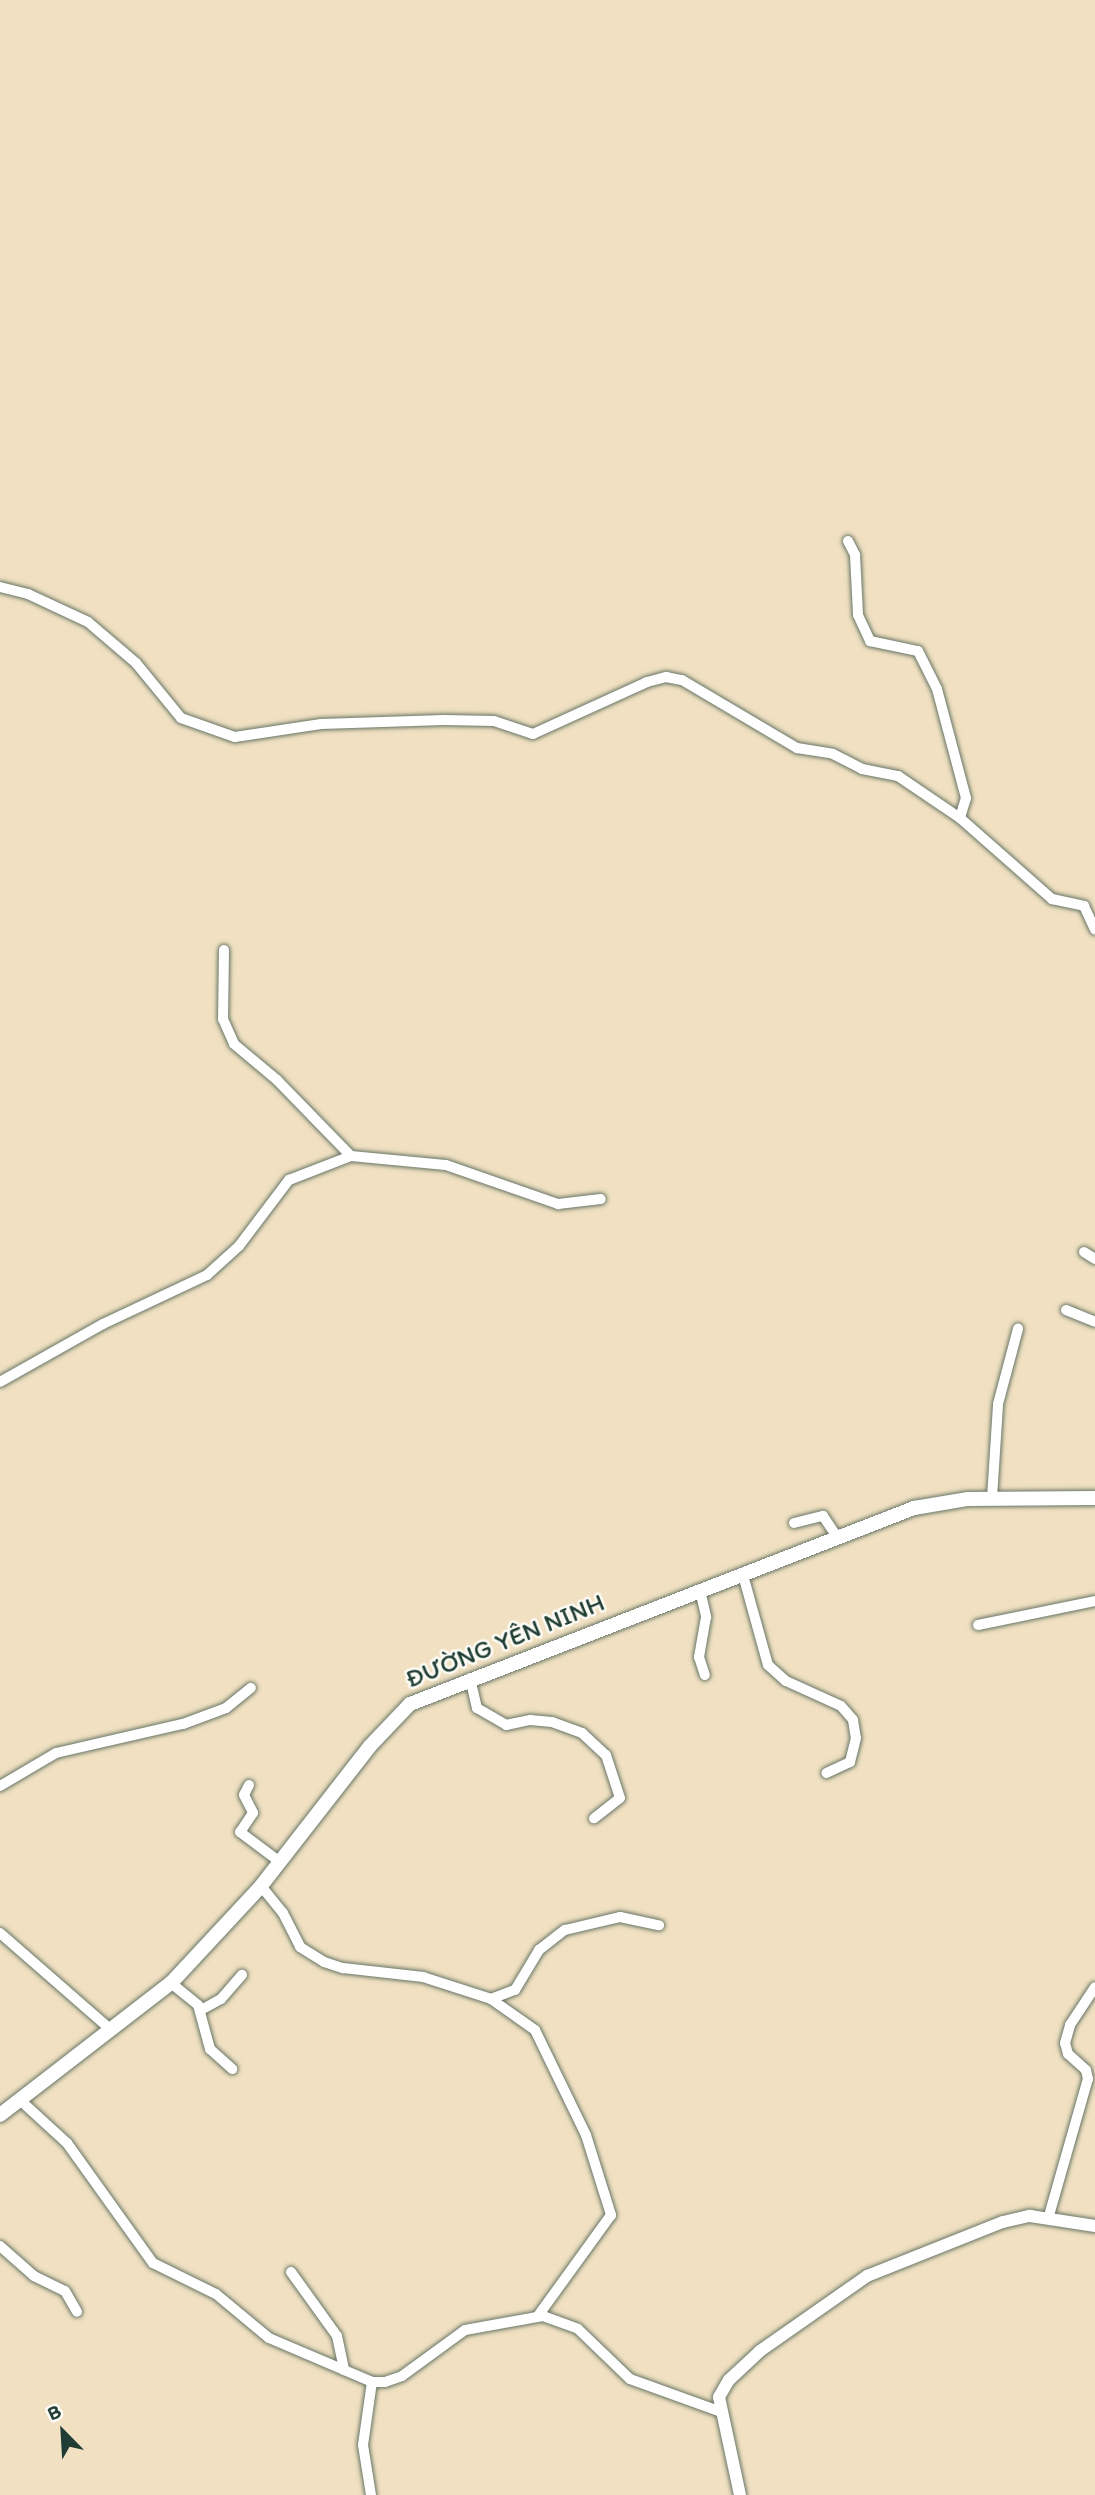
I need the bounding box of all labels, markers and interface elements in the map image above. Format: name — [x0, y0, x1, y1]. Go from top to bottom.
street label: ĐƯỜNG YÊN NINH — [401, 1587, 609, 1695]
north arrow — [28, 2397, 98, 2467]
text: B — [44, 2399, 65, 2425]

